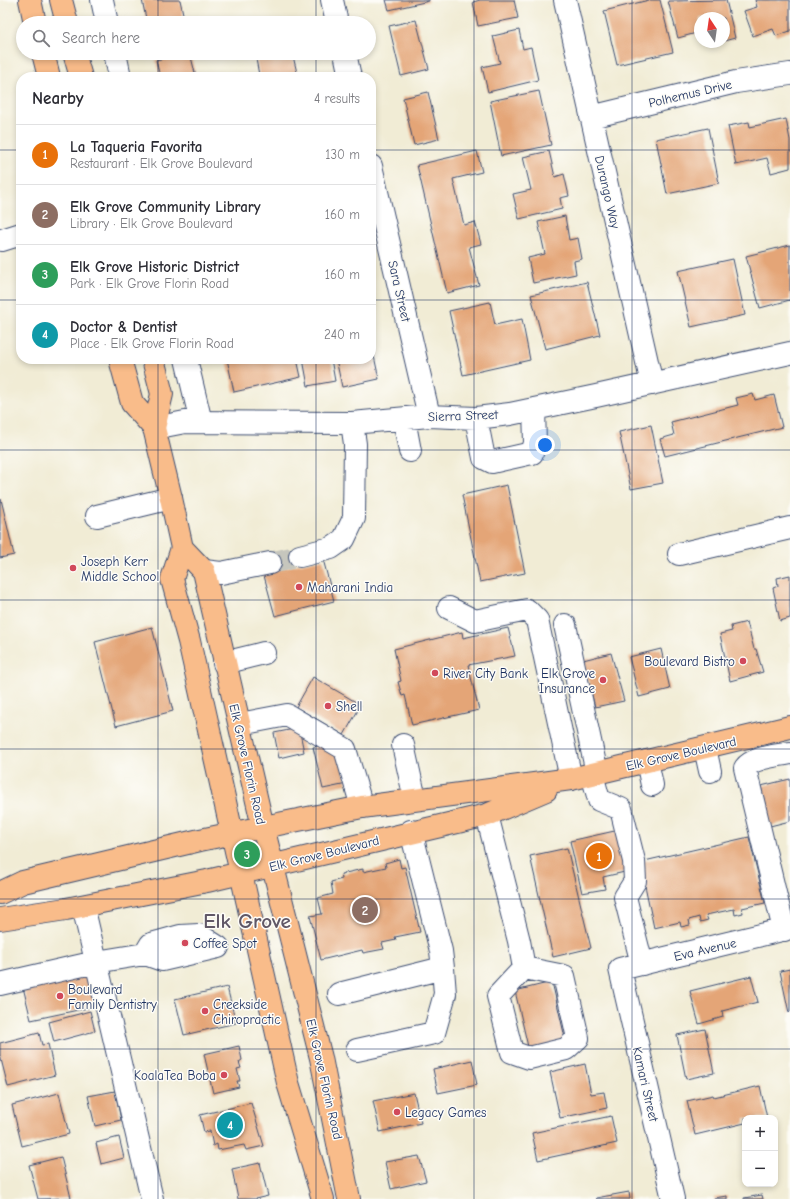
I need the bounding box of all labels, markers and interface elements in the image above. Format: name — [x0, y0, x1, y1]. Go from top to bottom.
north arrow — [694, 12, 730, 48]
search box — [16, 16, 376, 60]
icon: search — [30, 27, 52, 49]
text: Search here — [62, 29, 140, 47]
street label: Polhemus Drive — [647, 77, 734, 110]
text: Nearby — [32, 89, 83, 108]
text: 4 results — [314, 91, 360, 106]
text: La Taqueria Favorita — [70, 138, 202, 156]
text: 1 — [42, 147, 48, 162]
text: 130 m — [325, 147, 360, 162]
street label: Durango Way — [592, 154, 623, 230]
text: Restaurant · Elk Grove Boulevard — [70, 156, 253, 171]
text: Elk Grove Community Library — [70, 198, 261, 216]
text: 2 — [42, 207, 48, 222]
text: 160 m — [325, 207, 360, 222]
text: Library · Elk Grove Boulevard — [70, 216, 233, 231]
text: Elk Grove Historic District — [70, 258, 239, 276]
street label: Sara Street — [385, 259, 414, 324]
text: 3 — [42, 267, 48, 282]
text: 160 m — [325, 267, 360, 282]
text: Park · Elk Grove Florin Road — [70, 276, 229, 291]
text: Doctor & Dentist — [70, 318, 177, 336]
text: 4 — [42, 327, 48, 342]
text: 240 m — [324, 327, 360, 342]
text: Place · Elk Grove Florin Road — [70, 336, 234, 351]
street label: Sierra Street — [428, 407, 500, 424]
your location — [535, 435, 555, 455]
place label: Joseph Kerr Middle School — [81, 554, 159, 584]
marker: Joseph Kerr Middle School — [68, 563, 78, 573]
place label: Maharani India — [307, 580, 393, 595]
marker: Maharani India — [294, 582, 304, 592]
place label: Boulevard Bistro — [644, 654, 735, 669]
marker: Boulevard Bistro — [738, 656, 748, 666]
place label: River City Bank — [443, 666, 529, 681]
place label: Elk Grove Insurance — [539, 666, 595, 696]
marker: River City Bank — [430, 668, 440, 678]
marker: Elk Grove Insurance — [598, 675, 608, 685]
place label: Shell — [336, 699, 362, 714]
marker: Shell — [323, 701, 333, 711]
street label: Elk Grove Florin Road — [226, 702, 269, 826]
street label: Elk Grove Boulevard — [624, 733, 738, 773]
street label: Elk Grove Boulevard — [268, 833, 381, 874]
pin: 3 — [234, 839, 260, 869]
pin: 1 — [586, 841, 612, 871]
pin: 2 — [352, 895, 378, 925]
district label: Elk Grove — [203, 909, 291, 933]
street label: Eva Avenue — [672, 935, 738, 964]
place label: Coffee Spot — [193, 936, 258, 951]
marker: Coffee Spot — [180, 938, 190, 948]
place label: Boulevard Family Dentistry — [68, 982, 157, 1012]
marker: Boulevard Family Dentistry — [55, 991, 65, 1001]
place label: Creekside Chiropractic — [213, 997, 280, 1027]
marker: Creekside Chiropractic — [200, 1006, 210, 1016]
street label: Elk Grove Florin Road — [303, 1017, 346, 1141]
street label: Kamari Street — [630, 1045, 662, 1124]
place label: KoalaTea Boba — [134, 1068, 216, 1083]
marker: KoalaTea Boba — [219, 1070, 229, 1080]
place label: Legacy Games — [405, 1105, 487, 1120]
marker: Legacy Games — [392, 1107, 402, 1117]
pin: 4 — [217, 1110, 243, 1140]
map controls — [742, 1115, 778, 1187]
button: + — [742, 1115, 778, 1151]
button: − — [742, 1151, 778, 1187]

